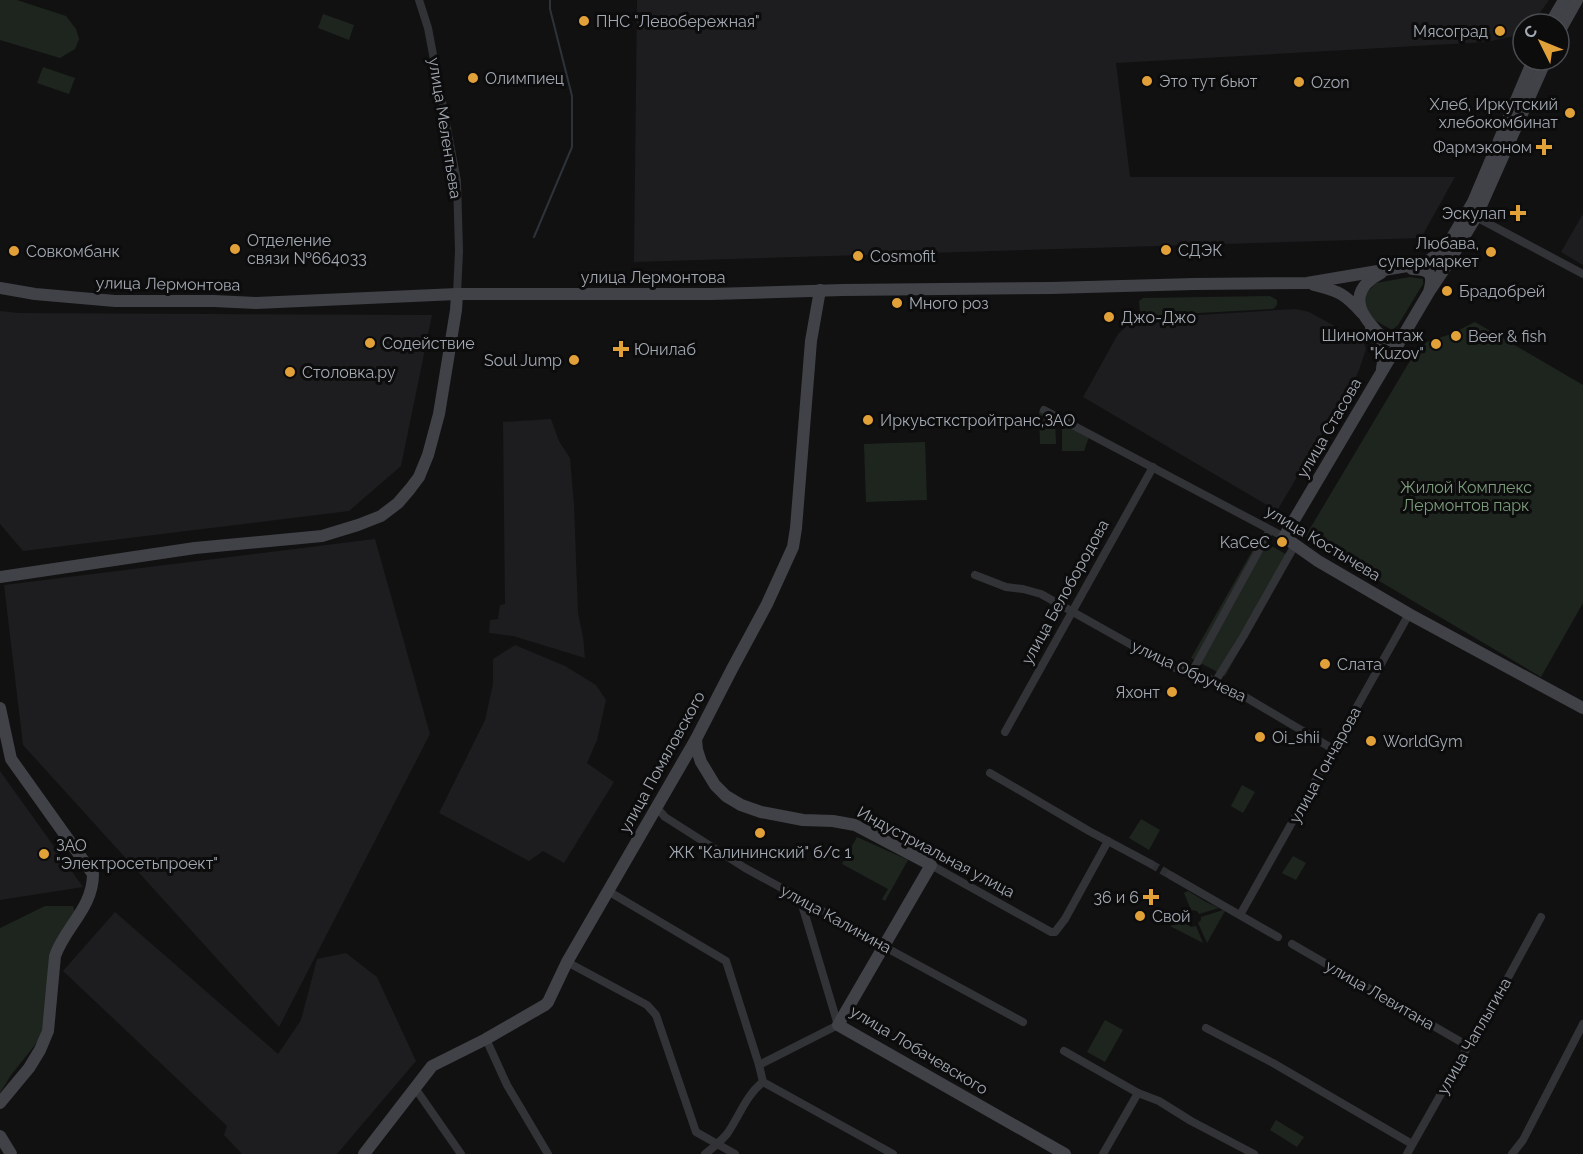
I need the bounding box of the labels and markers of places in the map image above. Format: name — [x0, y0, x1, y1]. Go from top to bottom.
place label: ПНС "Левобережная" — [596, 12, 760, 31]
marker: ПНС "Левобережная" — [577, 14, 591, 28]
place label: Мясоград — [1413, 22, 1488, 41]
marker: Мясоград — [1493, 24, 1507, 38]
place label: Олимпиец — [485, 69, 564, 88]
marker: Олимпиец — [466, 71, 480, 85]
place label: Это тут бьют — [1159, 72, 1258, 91]
place label: Ozon — [1311, 73, 1350, 92]
marker: Это тут бьют — [1140, 74, 1154, 88]
marker: Ozon — [1292, 75, 1306, 89]
place label: Хлеб, Иркутский хлебокомбинат — [1430, 95, 1558, 132]
marker: Хлеб, Иркутский хлебокомбинат — [1563, 106, 1577, 120]
place label: Фармэконом — [1433, 138, 1532, 157]
marker: Фармэконом — [1537, 140, 1551, 154]
place label: Эскулап — [1442, 204, 1506, 223]
marker: Эскулап — [1511, 206, 1525, 220]
place label: Отделение связи №664033 — [247, 231, 367, 268]
place label: Любава, супермаркет — [1379, 234, 1479, 271]
place label: СДЭК — [1178, 241, 1222, 260]
place label: Совкомбанк — [26, 242, 120, 261]
marker: Отделение связи №664033 — [228, 242, 242, 256]
marker: СДЭК — [1159, 243, 1173, 257]
marker: Совкомбанк — [7, 244, 21, 258]
marker: Любава, супермаркет — [1484, 245, 1498, 259]
place label: Cosmofit — [870, 247, 936, 266]
marker: Cosmofit — [851, 249, 865, 263]
place label: Брадобрей — [1459, 282, 1545, 301]
marker: Брадобрей — [1440, 284, 1454, 298]
place label: Много роз — [909, 294, 989, 313]
marker: Много роз — [890, 296, 904, 310]
place label: Джо-Джо — [1121, 308, 1196, 327]
marker: Джо-Джо — [1102, 310, 1116, 324]
place label: Шиномонтаж "Kuzov" — [1321, 326, 1424, 363]
place label: Beer & fish — [1468, 327, 1547, 346]
marker: Beer & fish — [1449, 329, 1463, 343]
place label: Содействие — [382, 334, 475, 353]
marker: Содействие — [363, 336, 377, 350]
marker: Шиномонтаж "Kuzov" — [1429, 337, 1443, 351]
marker: Юнилаб — [612, 340, 630, 358]
place label: Юнилаб — [634, 340, 696, 359]
place label: Soul Jump — [484, 351, 562, 370]
marker: Soul Jump — [567, 353, 581, 367]
place label: Столовка.ру — [302, 363, 396, 382]
marker: Столовка.ру — [283, 365, 297, 379]
place label: Иркуьсткстройтранс,ЗАО — [880, 411, 1075, 430]
marker: Иркуьсткстройтранс,ЗАО — [861, 413, 875, 427]
place label: KaCeC — [1220, 533, 1270, 552]
marker: KaCeC — [1275, 535, 1289, 549]
place label: Слата — [1337, 655, 1382, 674]
marker: Слата — [1318, 657, 1332, 671]
place label: Яхонт — [1115, 683, 1160, 702]
marker: Яхонт — [1165, 685, 1179, 699]
place label: Oi_shii — [1272, 728, 1320, 747]
marker: Oi_shii — [1253, 730, 1267, 744]
place label: WorldGym — [1383, 732, 1463, 751]
marker: WorldGym — [1364, 734, 1378, 748]
marker: ЖК "Калининский" б/с 1 — [753, 826, 767, 840]
place label: ЗАО "Электросетьпроект" — [56, 836, 218, 873]
place label: ЖК "Калининский" б/с 1 — [669, 843, 851, 862]
marker: ЗАО "Электросетьпроект" — [37, 847, 51, 861]
place label: 36 и 6 — [1093, 888, 1139, 907]
marker: 36 и 6 — [1144, 890, 1158, 904]
place label: Свой — [1152, 907, 1191, 926]
marker: Свой — [1133, 909, 1147, 923]

